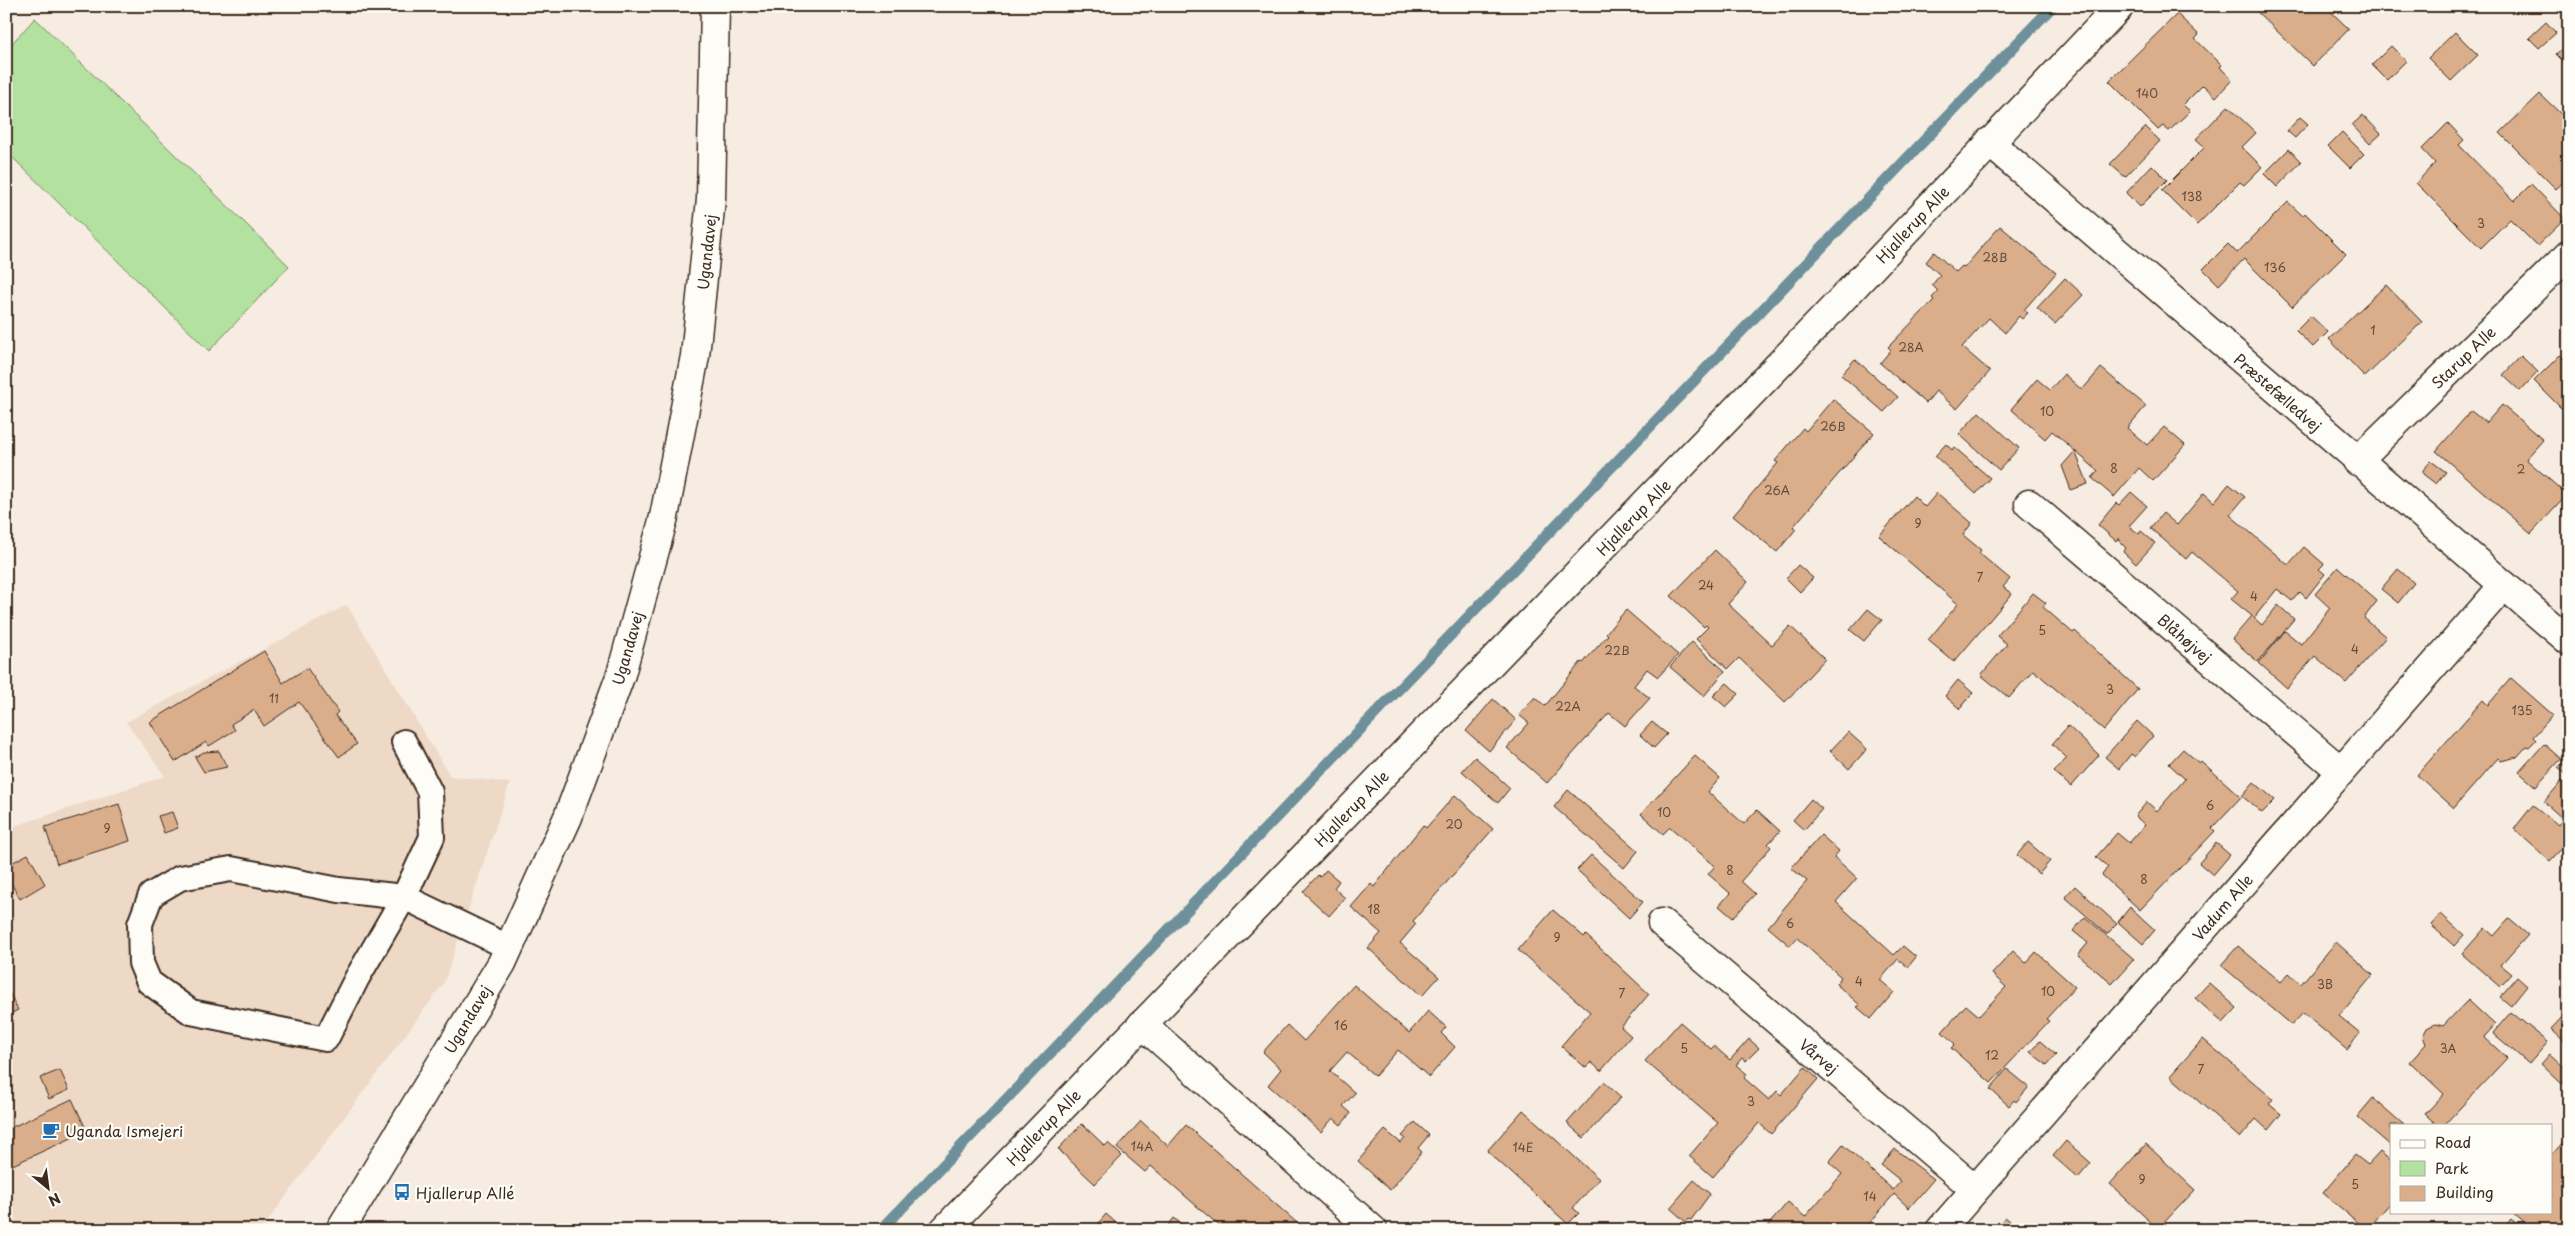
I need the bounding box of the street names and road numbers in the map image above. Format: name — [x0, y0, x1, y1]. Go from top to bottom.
street label: Hjallerup Alle — [1870, 180, 1954, 268]
street label: Ugandavej — [691, 213, 721, 291]
street label: Starup Alle — [2426, 320, 2500, 394]
street label: Præstefælledvej — [2229, 347, 2327, 437]
street label: Hjallerup Alle — [1591, 474, 1675, 560]
street label: Ugandavej — [605, 608, 649, 688]
street label: Blåhøjvej — [2153, 608, 2217, 668]
street label: Hjallerup Alle — [1309, 765, 1393, 851]
street label: Vadum Alle — [2186, 868, 2258, 946]
street label: Ugandavej — [438, 981, 496, 1057]
street label: Vårvej — [1794, 1033, 1844, 1079]
street label: Hjallerup Alle — [1001, 1084, 1085, 1170]

